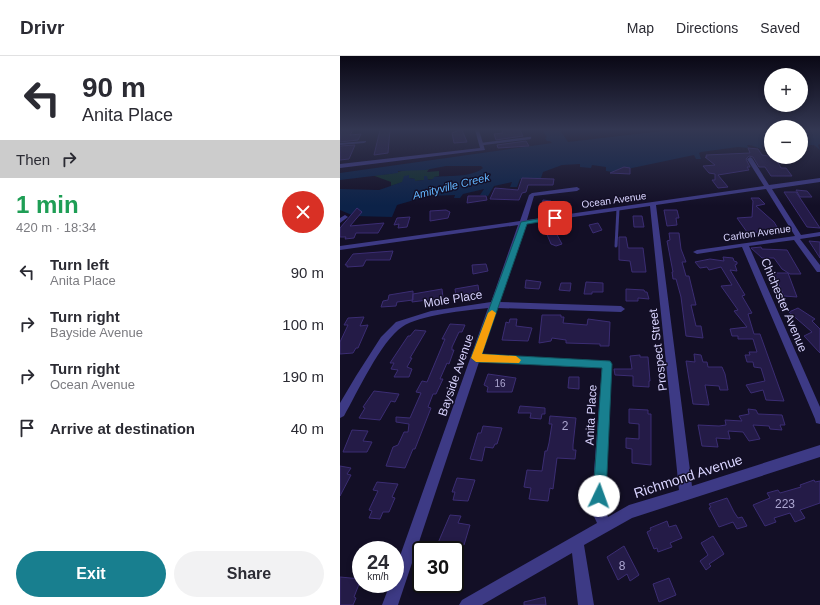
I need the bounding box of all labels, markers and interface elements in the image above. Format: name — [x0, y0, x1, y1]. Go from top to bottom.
text: Drivr — [20, 17, 64, 38]
text: Map — [627, 20, 654, 36]
text: Directions — [676, 20, 738, 36]
text: Saved — [760, 20, 800, 36]
map controls — [764, 68, 808, 164]
button: + — [764, 68, 808, 112]
icon: left — [16, 72, 68, 124]
text: 90 m — [82, 72, 146, 103]
text: Anita Place — [82, 105, 173, 125]
button: − — [764, 120, 808, 164]
icon: right — [58, 148, 80, 170]
text: Then — [16, 151, 50, 168]
water label: Amityville Creek — [410, 171, 491, 202]
street label: Ocean Avenue — [581, 190, 648, 210]
text: 1 min — [16, 191, 79, 218]
button: close — [282, 191, 324, 233]
pin — [538, 201, 572, 235]
icon: arrive — [544, 207, 566, 229]
text: 420 m · 18:34 — [16, 220, 96, 235]
street label: Carlton Avenue — [722, 223, 792, 243]
text: Turn left — [50, 256, 109, 273]
street label: Chichester Avenue — [758, 256, 810, 354]
icon: left — [16, 261, 38, 283]
text: 90 m — [291, 264, 324, 281]
text: Anita Place — [50, 273, 116, 288]
street label: Mole Place — [423, 287, 484, 311]
street label: Prospect Street — [646, 307, 670, 392]
text: Turn right — [50, 308, 120, 325]
icon: right — [16, 313, 38, 335]
text: 100 m — [282, 316, 324, 333]
text: Bayside Avenue — [50, 325, 143, 340]
street label: Bayside Avenue — [435, 332, 477, 418]
text: Turn right — [50, 360, 120, 377]
icon: right — [16, 365, 38, 387]
text: 190 m — [282, 368, 324, 385]
text: Ocean Avenue — [50, 377, 135, 392]
house number: 16 — [494, 378, 506, 389]
street label: Anita Place — [582, 384, 600, 446]
icon: arrive — [16, 417, 38, 439]
house number: 2 — [562, 419, 569, 433]
text: Arrive at destination — [50, 420, 195, 437]
text: 40 m — [291, 420, 324, 437]
street label: Richmond Avenue — [632, 451, 745, 501]
position arrow — [578, 475, 620, 517]
house number: 223 — [775, 497, 795, 511]
speed limit sign: 30 — [412, 541, 464, 593]
button: Exit — [16, 551, 166, 597]
button: Share — [174, 551, 324, 597]
text: 24 — [367, 551, 389, 573]
house number: 8 — [619, 559, 626, 573]
text: km/h — [367, 571, 389, 582]

